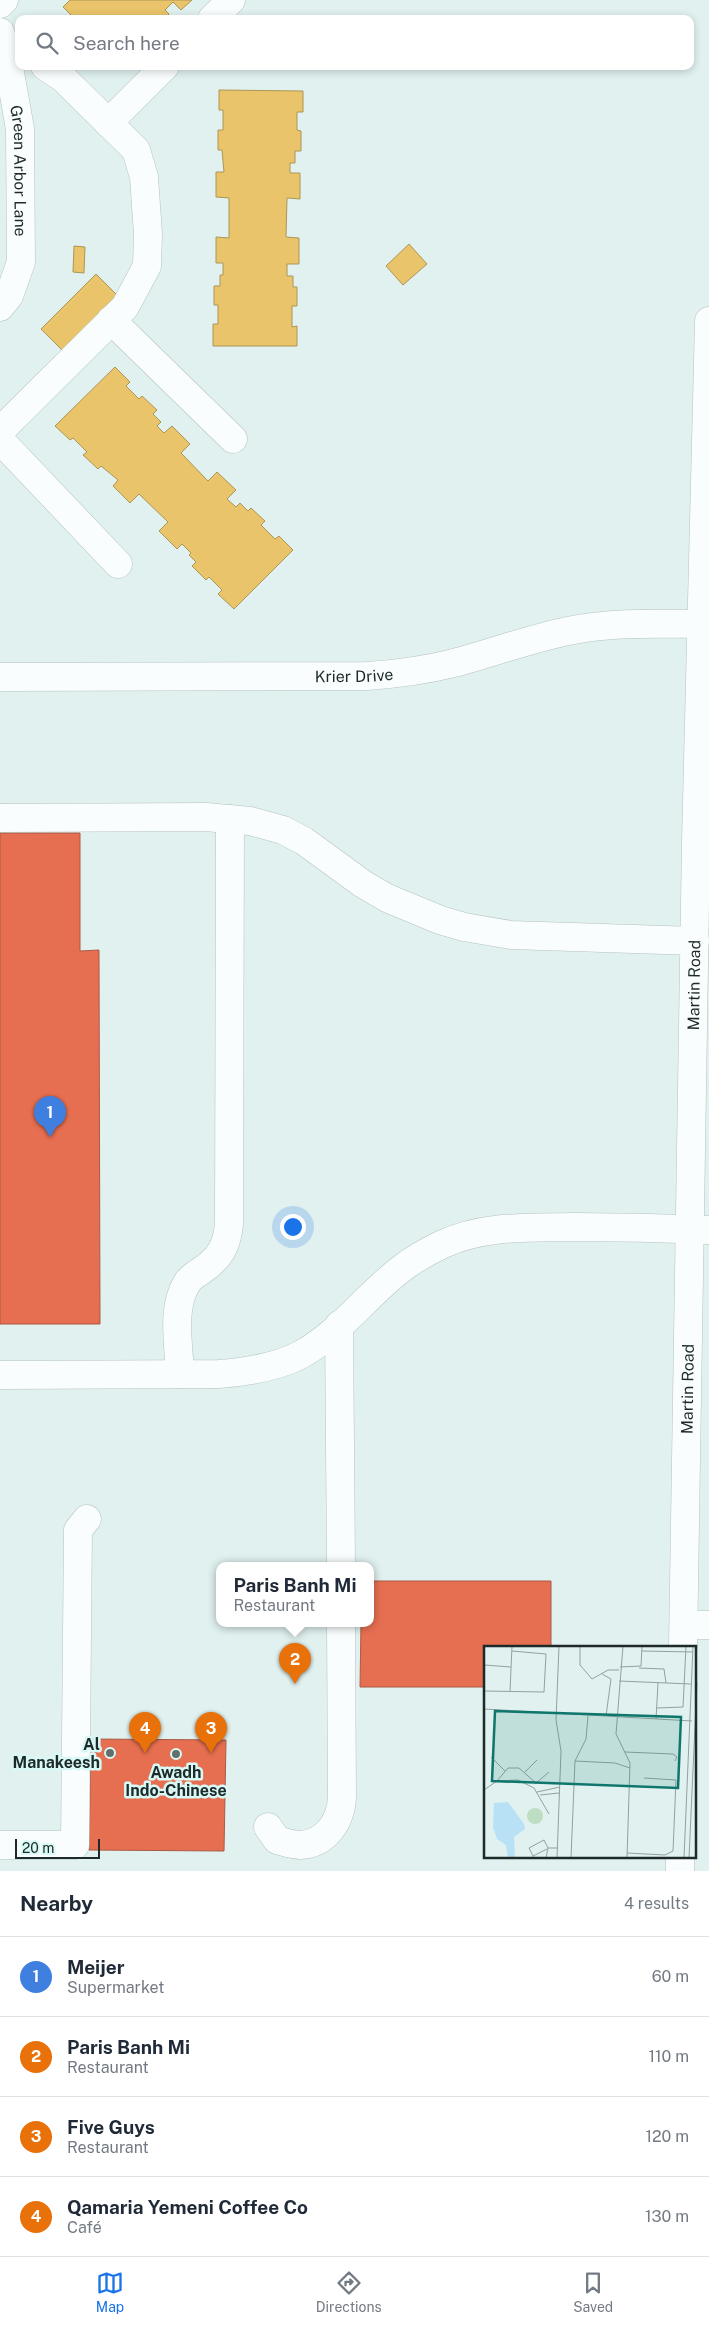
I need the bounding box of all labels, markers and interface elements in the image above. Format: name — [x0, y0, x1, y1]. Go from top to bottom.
search box — [15, 15, 694, 70]
icon: search — [33, 29, 61, 57]
text: Search here — [73, 32, 180, 54]
street label: Green Arbor Lane — [6, 104, 30, 237]
street label: Krier Drive — [315, 664, 394, 686]
street label: Martin Road — [683, 940, 704, 1030]
pin: 1 — [34, 1096, 66, 1137]
your location — [280, 1214, 306, 1240]
street label: Martin Road — [677, 1344, 697, 1434]
popup — [216, 1562, 374, 1627]
text: Paris Banh Mi — [233, 1574, 357, 1596]
text: Restaurant — [233, 1596, 315, 1615]
pin: 2 — [279, 1643, 311, 1684]
inset map — [484, 1646, 696, 1858]
pin: 4 — [129, 1712, 161, 1753]
pin: 3 — [195, 1712, 227, 1753]
place label: Al Manakeesh — [13, 1735, 100, 1772]
marker: Al Manakeesh — [104, 1747, 116, 1759]
marker: Awadh Indo-Chinese — [170, 1748, 182, 1760]
place label: Awadh Indo-Chinese — [125, 1763, 227, 1800]
scale bar — [15, 1836, 100, 1859]
text: 20 m — [22, 1840, 54, 1856]
text: Nearby — [20, 1891, 93, 1916]
text: 4 results — [624, 1894, 689, 1913]
text: Meijer — [67, 1956, 124, 1978]
text: 1 — [33, 1967, 39, 1986]
text: 60 m — [652, 1967, 689, 1986]
text: Supermarket — [67, 1978, 164, 1997]
text: Paris Banh Mi — [67, 2036, 190, 2058]
text: 2 — [31, 2047, 41, 2066]
text: 110 m — [648, 2047, 689, 2066]
text: Restaurant — [67, 2058, 149, 2077]
text: Five Guys — [67, 2116, 155, 2138]
text: 3 — [31, 2127, 41, 2146]
text: 120 m — [645, 2127, 689, 2146]
text: Restaurant — [67, 2138, 149, 2157]
text: Qamaria Yemeni Coffee Co — [67, 2196, 308, 2218]
text: 4 — [31, 2207, 41, 2226]
text: 130 m — [645, 2207, 689, 2226]
text: Café — [67, 2218, 102, 2237]
tab: Map — [96, 2269, 124, 2315]
tab: Directions — [316, 2269, 382, 2315]
tab: Saved — [573, 2269, 613, 2315]

